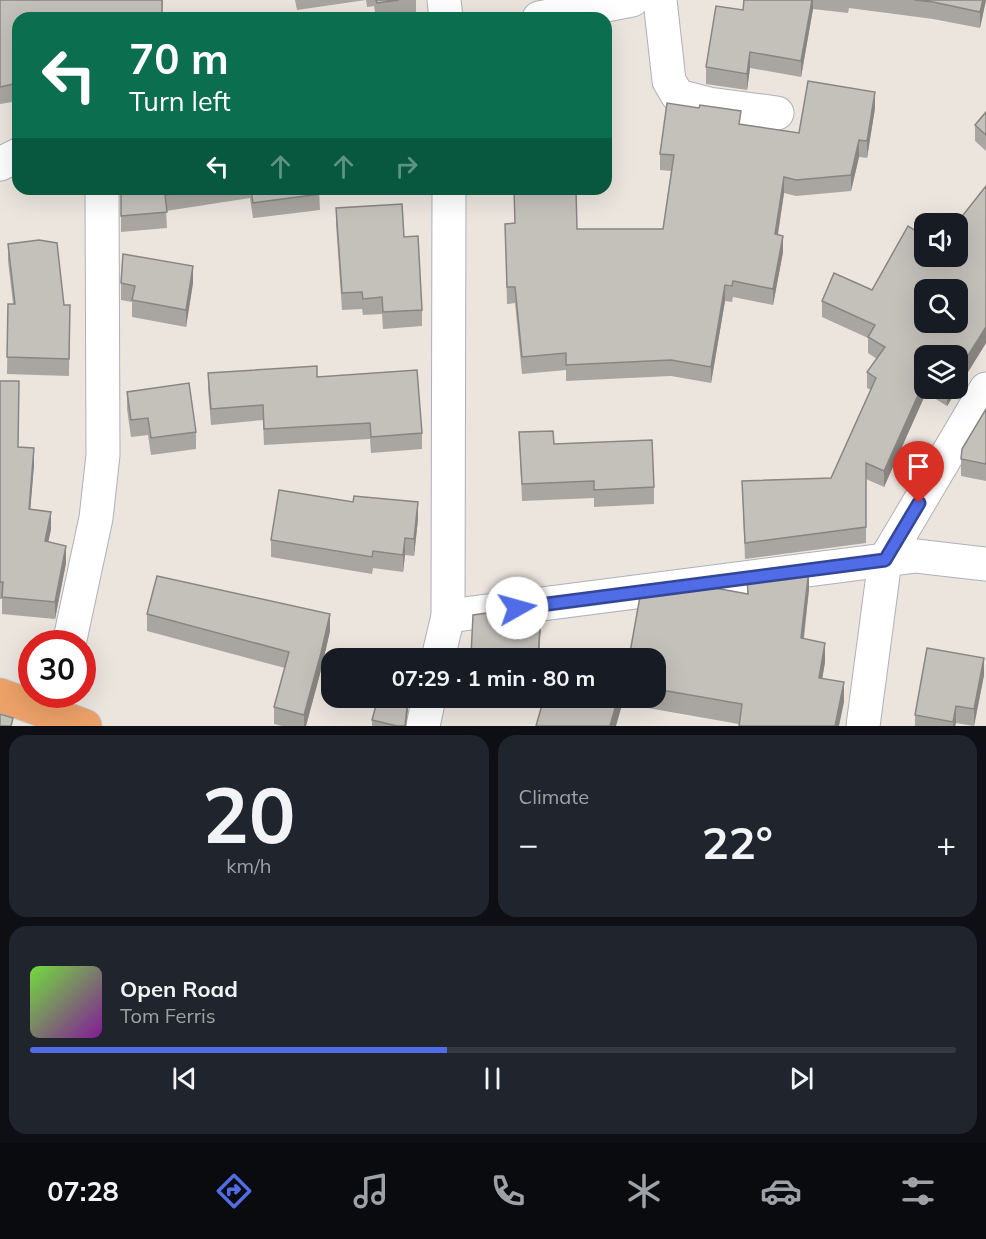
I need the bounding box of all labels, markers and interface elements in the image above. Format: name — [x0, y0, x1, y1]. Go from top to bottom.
text: 70 m — [129, 32, 229, 85]
icon: left — [30, 36, 108, 114]
text: Turn left — [129, 84, 231, 118]
icon: left — [201, 150, 234, 183]
icon: ahead — [264, 150, 297, 183]
icon: ahead — [327, 150, 360, 183]
icon: right — [390, 150, 423, 183]
map controls — [914, 213, 968, 399]
button: sound — [914, 213, 968, 267]
button: search — [914, 279, 968, 333]
button: layers — [914, 345, 968, 399]
pin — [893, 441, 944, 503]
icon: arrive — [902, 450, 935, 483]
position arrow — [485, 576, 549, 640]
speed limit sign: 30 — [18, 630, 96, 708]
text: 07:29 · 1 min · 80 m — [392, 664, 595, 692]
text: 20 — [202, 765, 296, 863]
text: Climate — [519, 784, 589, 809]
text: 22° — [702, 814, 773, 870]
text: − — [519, 823, 538, 864]
text: + — [936, 823, 956, 864]
text: km/h — [226, 853, 271, 878]
text: Open Road — [120, 975, 238, 1003]
text: Tom Ferris — [120, 1003, 216, 1028]
icon: previous — [168, 1062, 201, 1095]
icon: pause — [476, 1062, 509, 1095]
icon: next — [785, 1062, 818, 1095]
icon: directions — [213, 1170, 255, 1212]
icon: music — [350, 1170, 392, 1212]
icon: phone — [487, 1170, 529, 1212]
icon: climate — [623, 1170, 665, 1212]
icon: car — [760, 1170, 802, 1212]
icon: filters — [897, 1170, 939, 1212]
text: 07:28 — [47, 1174, 119, 1208]

